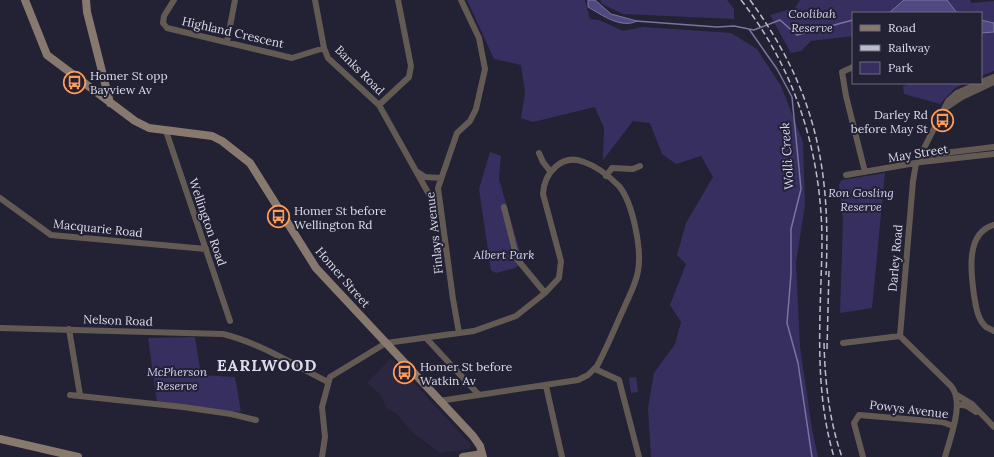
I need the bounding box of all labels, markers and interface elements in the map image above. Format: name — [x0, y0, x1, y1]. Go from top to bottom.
park label: Coolibah Reserve — [788, 6, 836, 35]
legend — [852, 12, 982, 84]
street label: Highland Crescent — [181, 13, 286, 51]
text: Road — [888, 20, 916, 35]
text: Railway — [888, 40, 931, 55]
street label: Banks Road — [332, 42, 388, 98]
text: Park — [888, 60, 914, 75]
place label: Homer St opp Bayview Av — [90, 68, 168, 97]
bus stop icon: Homer St opp Bayview Av — [61, 69, 87, 95]
place label: Darley Rd before May St — [851, 107, 928, 136]
bus stop icon: Darley Rd before May St — [930, 108, 956, 134]
water label: Wolli Creek — [776, 121, 798, 190]
street label: May Street — [887, 141, 949, 165]
street label: Wellington Road — [186, 176, 230, 268]
park label: Ron Gosling Reserve — [828, 185, 894, 214]
street label: Finlays Avenue — [422, 191, 446, 275]
place label: Homer St before Wellington Rd — [294, 203, 387, 232]
bus stop icon: Homer St before Wellington Rd — [266, 204, 292, 230]
street label: Macquarie Road — [53, 216, 143, 240]
street label: Darley Road — [885, 224, 905, 292]
street label: Homer Street — [312, 244, 374, 311]
park label: Albert Park — [473, 247, 534, 262]
street label: Nelson Road — [83, 311, 153, 329]
district label: EARLWOOD — [217, 355, 317, 375]
place label: Homer St before Watkin Av — [420, 359, 513, 388]
bus stop icon: Homer St before Watkin Av — [392, 360, 418, 386]
park label: McPherson Reserve — [147, 364, 208, 393]
street label: Powys Avenue — [869, 397, 950, 421]

